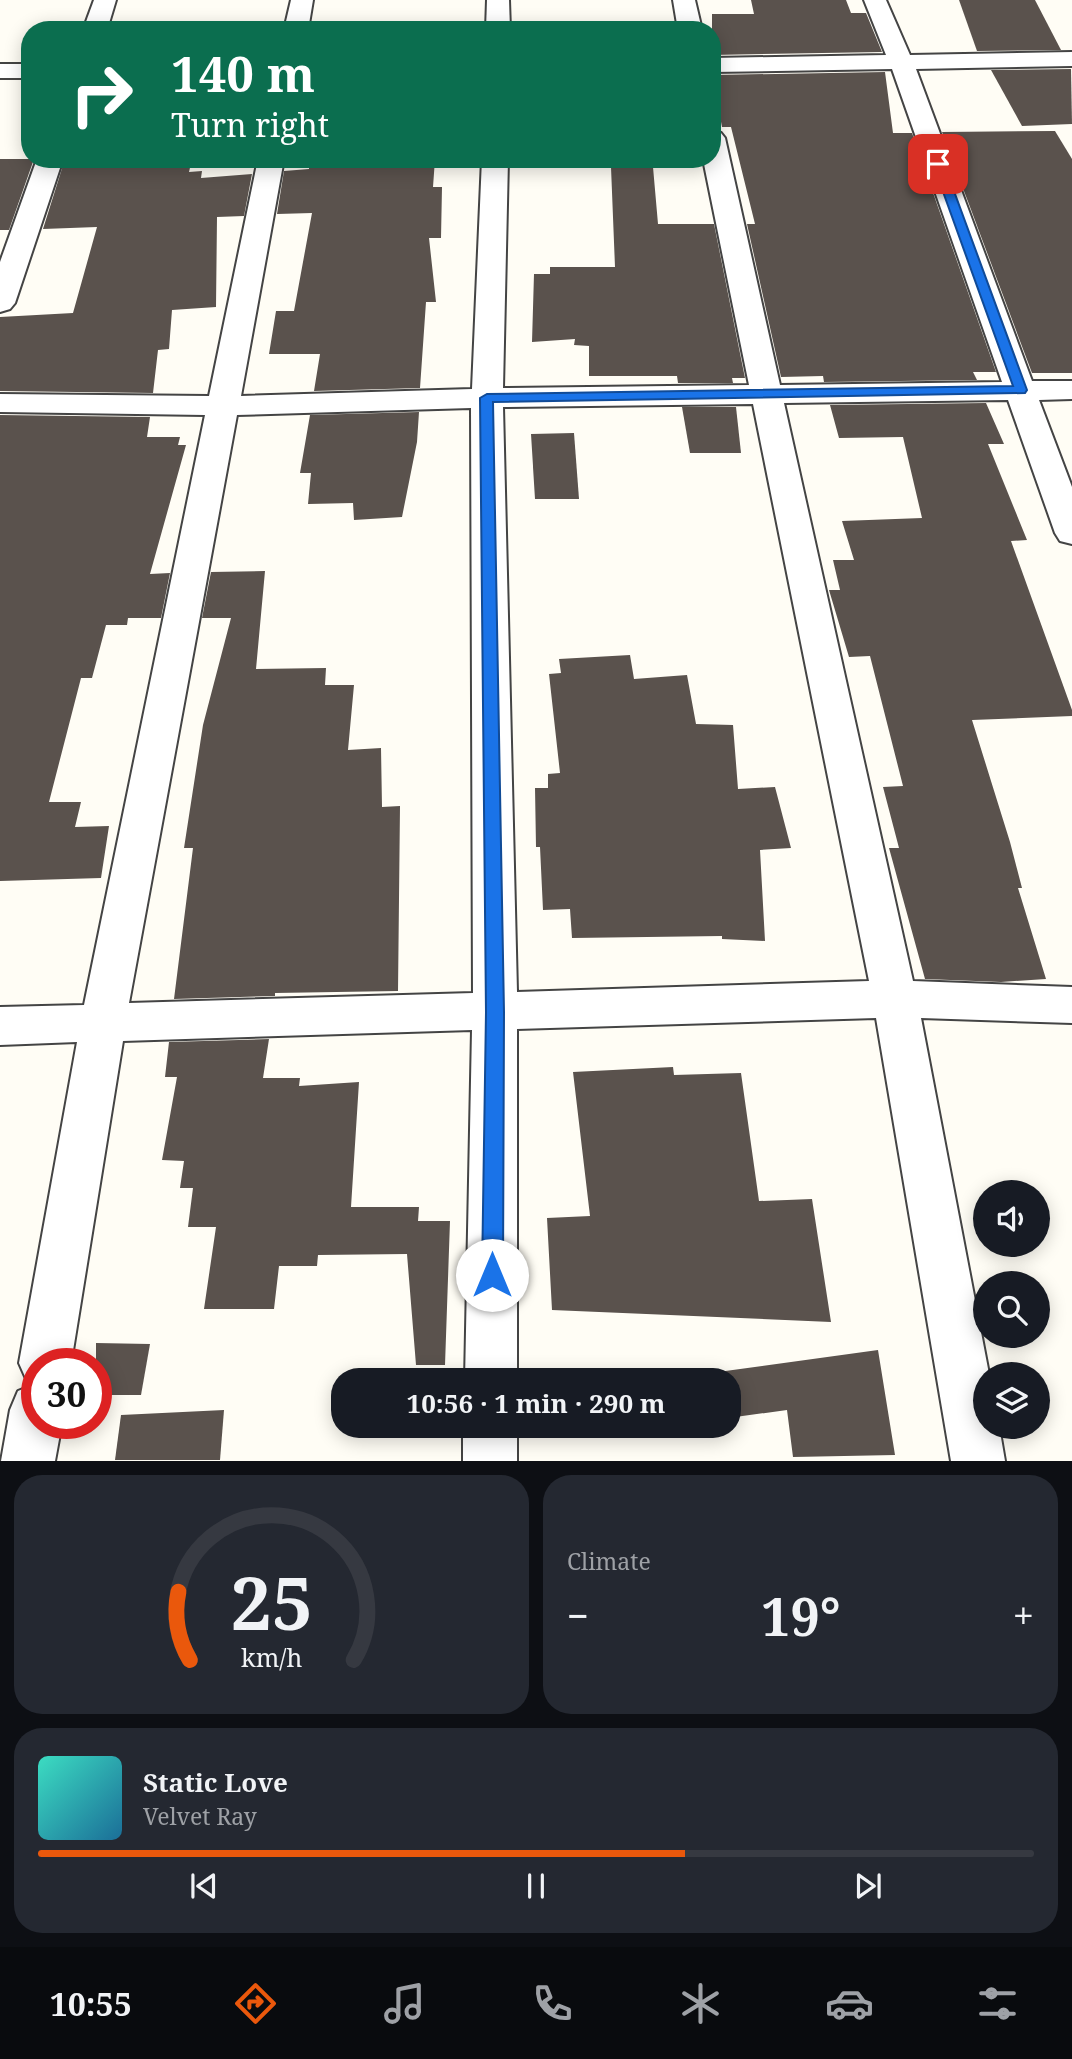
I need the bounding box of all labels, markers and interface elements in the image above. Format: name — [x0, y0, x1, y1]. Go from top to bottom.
text: 140 m — [171, 40, 315, 106]
icon: right — [56, 49, 147, 140]
text: Turn right — [171, 103, 329, 146]
pin — [908, 134, 968, 194]
icon: arrive — [919, 145, 957, 183]
map controls — [973, 1180, 1050, 1439]
button: sound — [973, 1180, 1050, 1257]
position arrow — [455, 1238, 529, 1312]
button: search — [973, 1271, 1050, 1348]
speed limit sign: 30 — [21, 1348, 112, 1439]
button: layers — [973, 1362, 1050, 1439]
text: 10:56 · 1 min · 290 m — [406, 1385, 666, 1421]
text: Climate — [567, 1545, 651, 1577]
text: 25 — [230, 1553, 313, 1652]
text: 19° — [761, 1580, 841, 1651]
text: − — [567, 1589, 589, 1641]
text: + — [1013, 1589, 1034, 1641]
text: km/h — [241, 1640, 302, 1674]
text: Static Love — [143, 1764, 288, 1800]
text: Velvet Ray — [143, 1800, 257, 1832]
icon: previous — [185, 1867, 223, 1905]
icon: pause — [517, 1867, 555, 1905]
icon: next — [849, 1867, 887, 1905]
icon: directions — [231, 1979, 280, 2028]
icon: music — [380, 1979, 429, 2028]
icon: phone — [528, 1979, 577, 2028]
icon: climate — [676, 1979, 725, 2028]
icon: car — [825, 1979, 874, 2028]
icon: filters — [973, 1979, 1022, 2028]
text: 10:55 — [50, 1982, 132, 2025]

